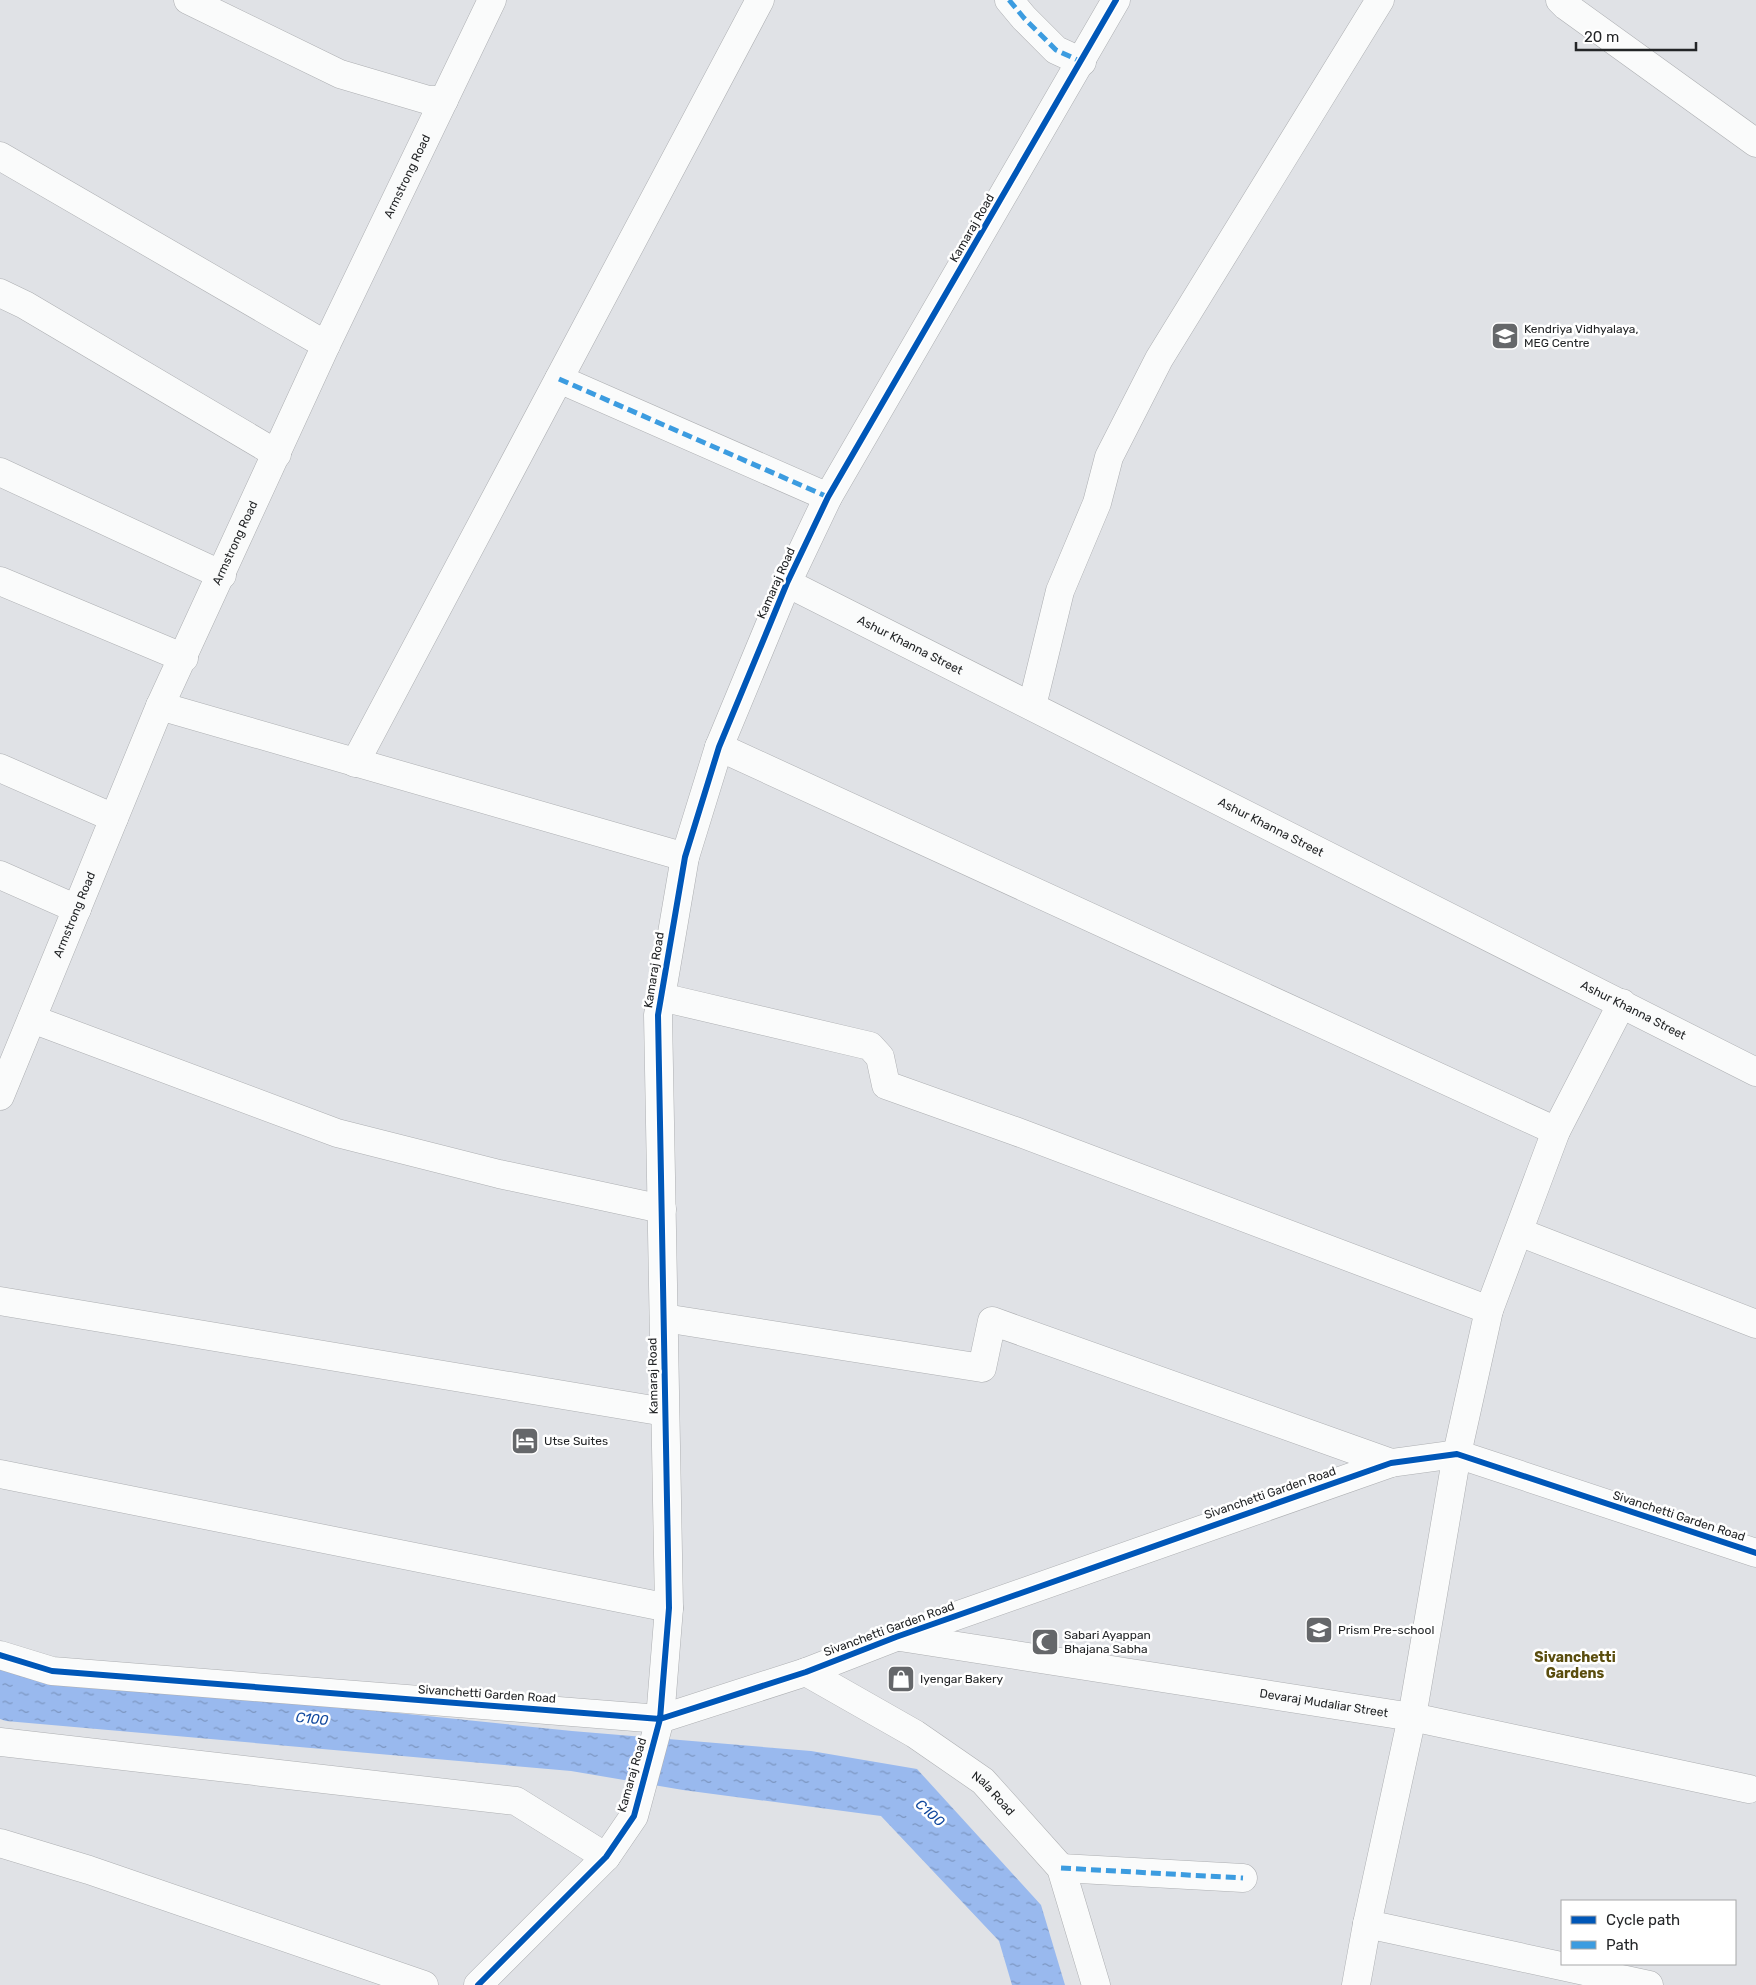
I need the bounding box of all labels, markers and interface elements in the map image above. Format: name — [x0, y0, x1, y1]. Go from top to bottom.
scale bar — [1576, 20, 1696, 52]
text: 20 m — [1584, 28, 1619, 46]
street label: Armstrong Road — [381, 132, 433, 221]
street label: Kamaraj Road — [947, 191, 997, 265]
school or university icon: Kendriya Vidhyalaya, MEG Centre — [1490, 321, 1520, 351]
place label: Kendriya Vidhyalaya, MEG Centre — [1524, 322, 1639, 350]
street label: Armstrong Road — [210, 499, 260, 587]
street label: Kamaraj Road — [754, 545, 798, 621]
street label: Ashur Khanna Street — [855, 613, 965, 678]
street label: Ashur Khanna Street — [1216, 795, 1326, 860]
street label: Armstrong Road — [51, 870, 98, 960]
street label: Kamaraj Road — [641, 931, 667, 1009]
street label: Ashur Khanna Street — [1578, 978, 1689, 1043]
street label: Kamaraj Road — [645, 1338, 661, 1414]
hotel icon: Utse Suites — [510, 1426, 540, 1456]
place label: Utse Suites — [544, 1434, 608, 1448]
street label: Sivanchetti Garden Road — [1202, 1464, 1338, 1522]
street label: Sivanchetti Garden Road — [1611, 1488, 1747, 1544]
street label: Sivanchetti Garden Road — [822, 1599, 956, 1659]
school or university icon: Prism Pre-school — [1304, 1615, 1334, 1645]
place label: Prism Pre-school — [1338, 1623, 1434, 1637]
mosque icon: Sabari Ayappan Bhajana Sabha — [1030, 1627, 1060, 1657]
place label: Sabari Ayappan Bhajana Sabha — [1064, 1628, 1151, 1656]
district label: Sivanchetti Gardens — [1534, 1649, 1616, 1682]
shop icon: Iyengar Bakery — [886, 1664, 916, 1694]
place label: Iyengar Bakery — [920, 1672, 1004, 1686]
street label: Sivanchetti Garden Road — [418, 1682, 556, 1706]
street label: Devaraj Mudaliar Street — [1259, 1686, 1389, 1720]
water label: C100 — [295, 1709, 329, 1729]
street label: Kamaraj Road — [615, 1736, 649, 1814]
street label: Nala Road — [969, 1768, 1018, 1818]
water label: C100 — [912, 1796, 948, 1830]
legend — [1561, 1900, 1736, 1965]
text: Cycle path — [1606, 1911, 1680, 1929]
text: Path — [1606, 1936, 1639, 1954]

